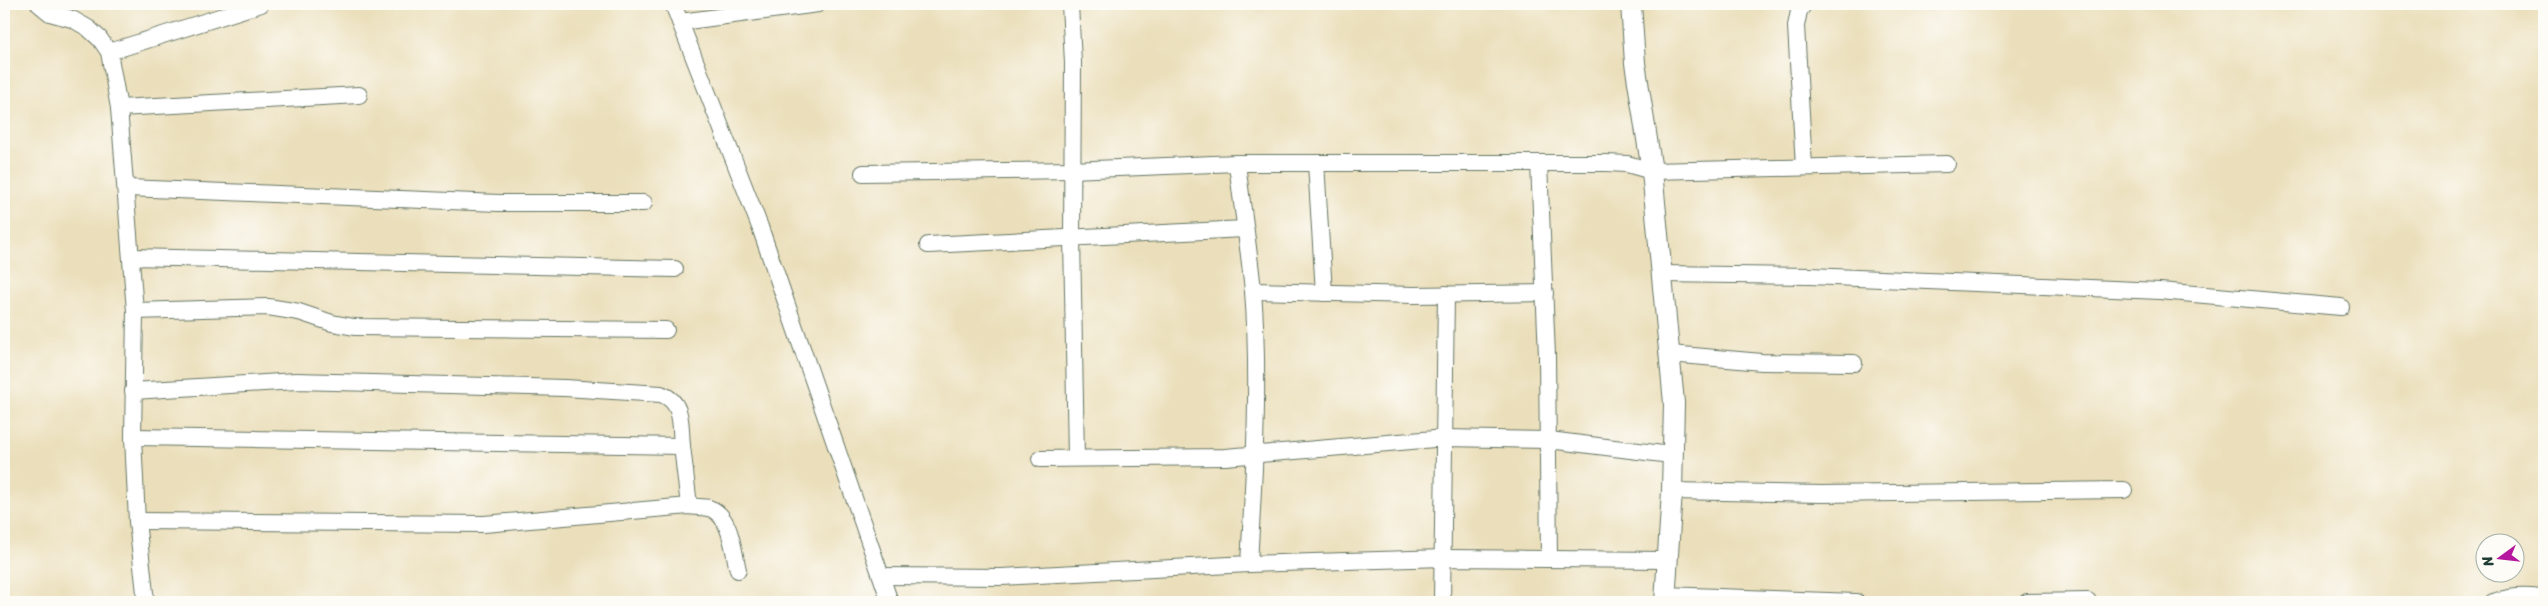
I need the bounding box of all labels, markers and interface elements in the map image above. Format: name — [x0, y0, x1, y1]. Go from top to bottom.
north arrow — [2476, 534, 2526, 584]
text: N — [2475, 553, 2502, 570]

